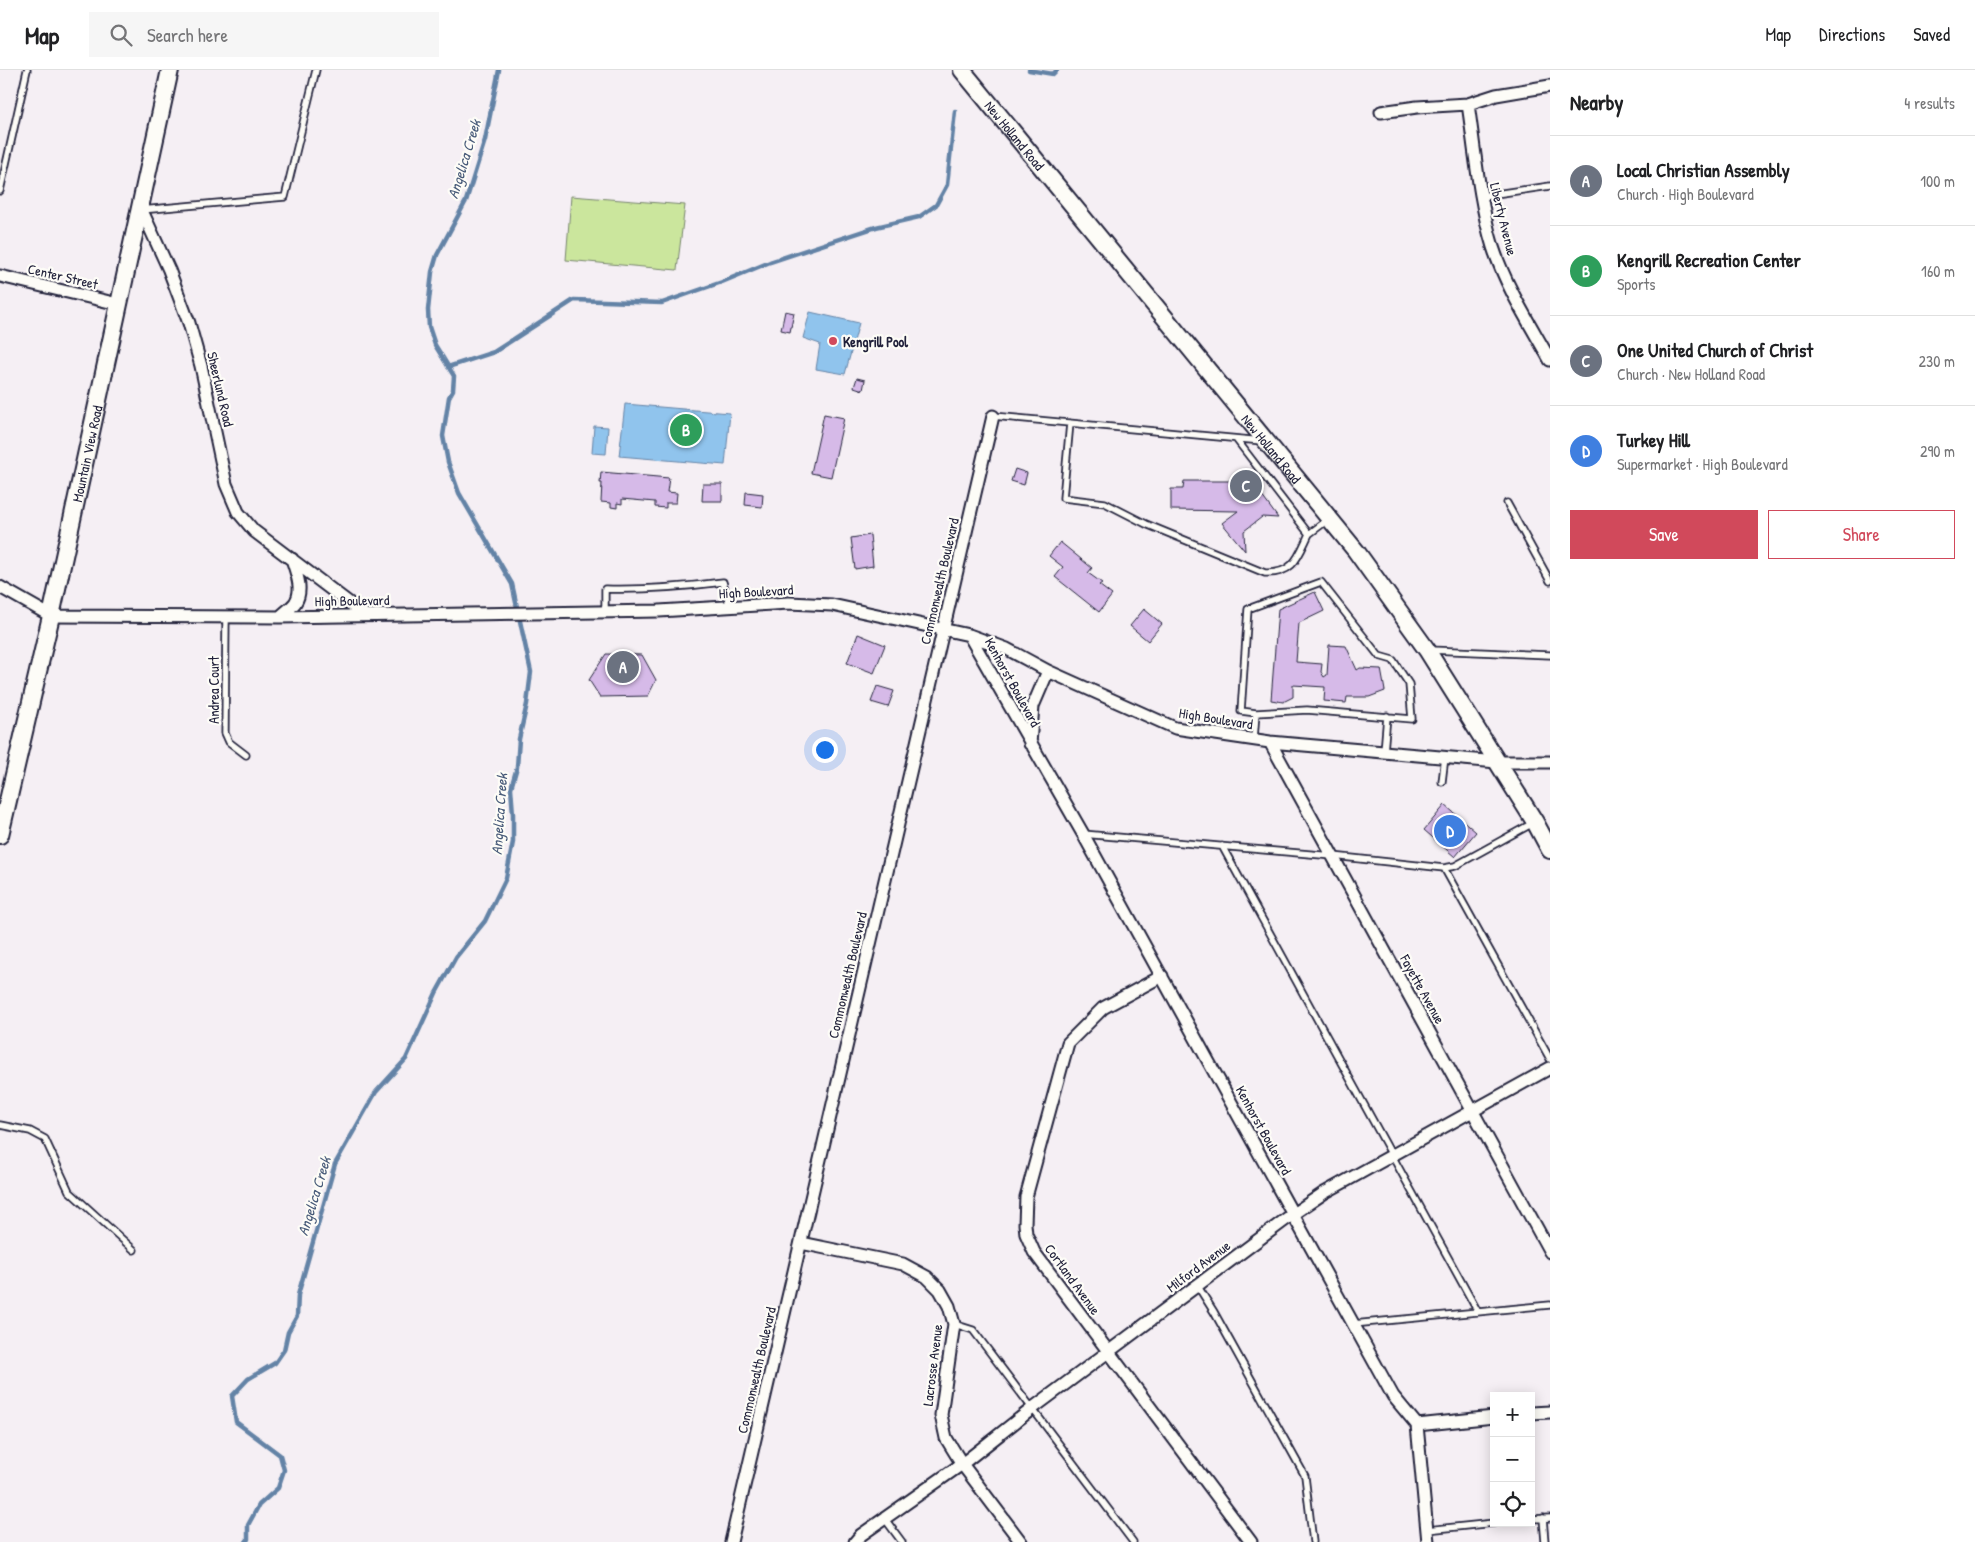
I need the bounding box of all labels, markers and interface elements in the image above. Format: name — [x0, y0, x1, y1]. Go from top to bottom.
search box — [89, 12, 439, 57]
text: Map — [25, 19, 59, 51]
icon: search — [107, 21, 135, 49]
text: Search here — [147, 22, 228, 48]
text: Map — [1766, 22, 1791, 47]
text: Directions — [1819, 22, 1885, 47]
text: Saved — [1913, 22, 1950, 47]
text: Nearby — [1570, 88, 1623, 117]
text: 4 results — [1904, 92, 1955, 114]
street label: New Holland Road — [981, 96, 1050, 174]
water label: Angelica Creek — [442, 115, 486, 201]
text: Local Christian Assembly — [1617, 157, 1790, 183]
text: A — [1582, 170, 1590, 192]
text: 100 m — [1920, 170, 1955, 192]
street label: Liberty Avenue — [1485, 181, 1522, 258]
text: Church · High Boulevard — [1617, 183, 1754, 205]
text: Kengrill Recreation Center — [1617, 247, 1801, 273]
street label: Center Street — [26, 259, 100, 293]
text: B — [1582, 260, 1590, 282]
text: 160 m — [1921, 260, 1955, 282]
text: Sports — [1617, 273, 1655, 295]
place label: Kengrill Pool — [843, 332, 908, 353]
marker: Kengrill Pool — [827, 335, 839, 347]
text: One United Church of Christ — [1617, 337, 1813, 363]
street label: Sheerlund Road — [203, 350, 239, 429]
text: C — [1582, 350, 1590, 372]
text: 230 m — [1919, 350, 1955, 372]
text: Church · New Holland Road — [1617, 363, 1765, 385]
street label: Mountain View Road — [67, 403, 106, 504]
street label: New Holland Road — [1238, 410, 1306, 487]
pin: B — [670, 411, 702, 449]
text: Turkey Hill — [1617, 427, 1690, 453]
text: D — [1582, 440, 1590, 462]
text: 290 m — [1920, 440, 1955, 462]
text: Supermarket · High Boulevard — [1617, 453, 1788, 475]
pin: C — [1230, 467, 1262, 505]
button: Save — [1570, 510, 1758, 559]
button: Share — [1768, 510, 1955, 559]
street label: Commonwealth Boulevard — [915, 515, 963, 646]
street label: High Boulevard — [718, 580, 794, 603]
street label: High Boulevard — [315, 590, 390, 611]
street label: Kenhorst Boulevard — [981, 634, 1046, 730]
pin: A — [607, 648, 639, 686]
street label: Andrea Court — [204, 656, 223, 724]
street label: High Boulevard — [1178, 703, 1255, 734]
your location — [812, 737, 838, 763]
water label: Angelica Creek — [486, 771, 512, 855]
pin: D — [1434, 812, 1466, 850]
street label: Commonwealth Boulevard — [823, 909, 871, 1040]
street label: Fayette Avenue — [1395, 950, 1450, 1028]
street label: Kenhorst Boulevard — [1232, 1082, 1297, 1178]
water label: Angelica Creek — [292, 1152, 336, 1238]
street label: Milford Avenue — [1162, 1235, 1234, 1296]
street label: Cortland Avenue — [1041, 1240, 1105, 1319]
street label: Commonwealth Boulevard — [732, 1304, 780, 1435]
street label: Lacrosse Avenue — [918, 1323, 946, 1407]
map controls — [1490, 1392, 1535, 1527]
button: + — [1490, 1392, 1535, 1437]
button: − — [1490, 1437, 1535, 1482]
button: locate — [1490, 1482, 1535, 1527]

